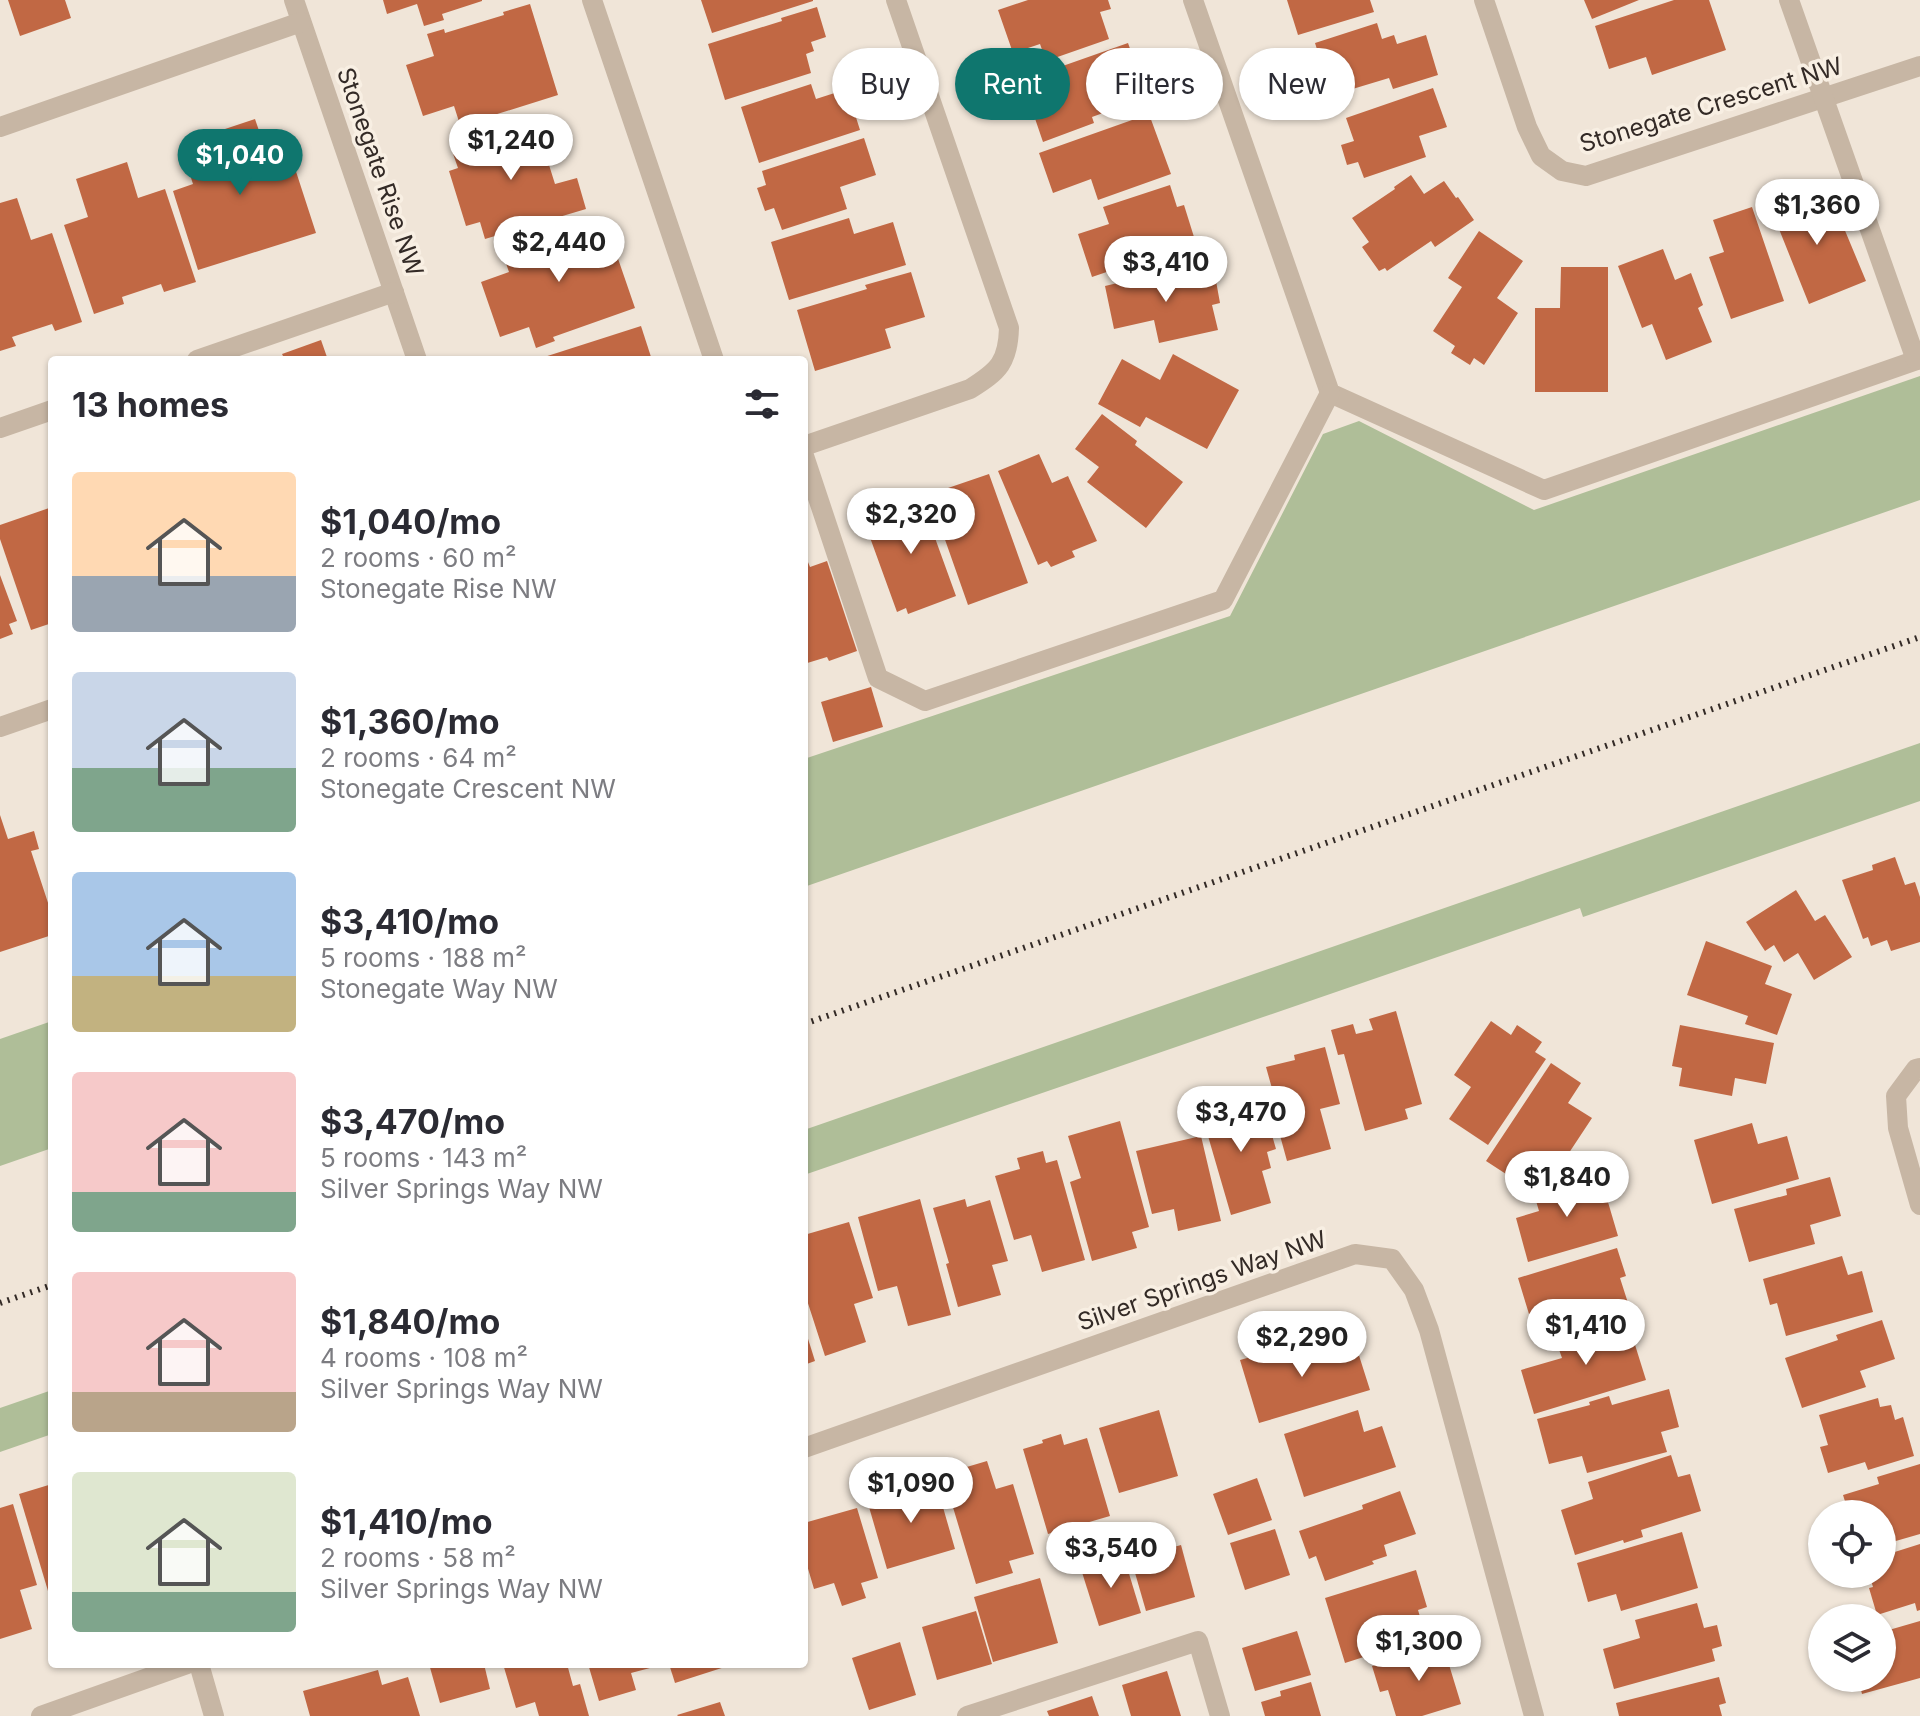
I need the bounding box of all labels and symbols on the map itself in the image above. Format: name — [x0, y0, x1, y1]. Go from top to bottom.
street label: Stonegate Crescent NW — [1576, 51, 1846, 158]
street label: Stonegate Rise NW — [331, 64, 430, 280]
pin: $1,240 — [446, 114, 576, 182]
pin: $1,040 — [175, 129, 305, 197]
pin: $1,360 — [1752, 179, 1882, 247]
pin: $2,440 — [494, 216, 624, 284]
pin: $3,410 — [1101, 236, 1231, 304]
pin: $2,320 — [846, 488, 976, 556]
pin: $3,470 — [1176, 1086, 1306, 1154]
pin: $1,840 — [1502, 1151, 1632, 1219]
street label: Silver Springs Way NW — [1074, 1224, 1330, 1337]
pin: $1,410 — [1521, 1299, 1651, 1367]
pin: $2,290 — [1237, 1311, 1367, 1379]
pin: $1,090 — [846, 1457, 976, 1525]
pin: $3,540 — [1046, 1522, 1176, 1590]
pin: $1,300 — [1354, 1615, 1484, 1683]

